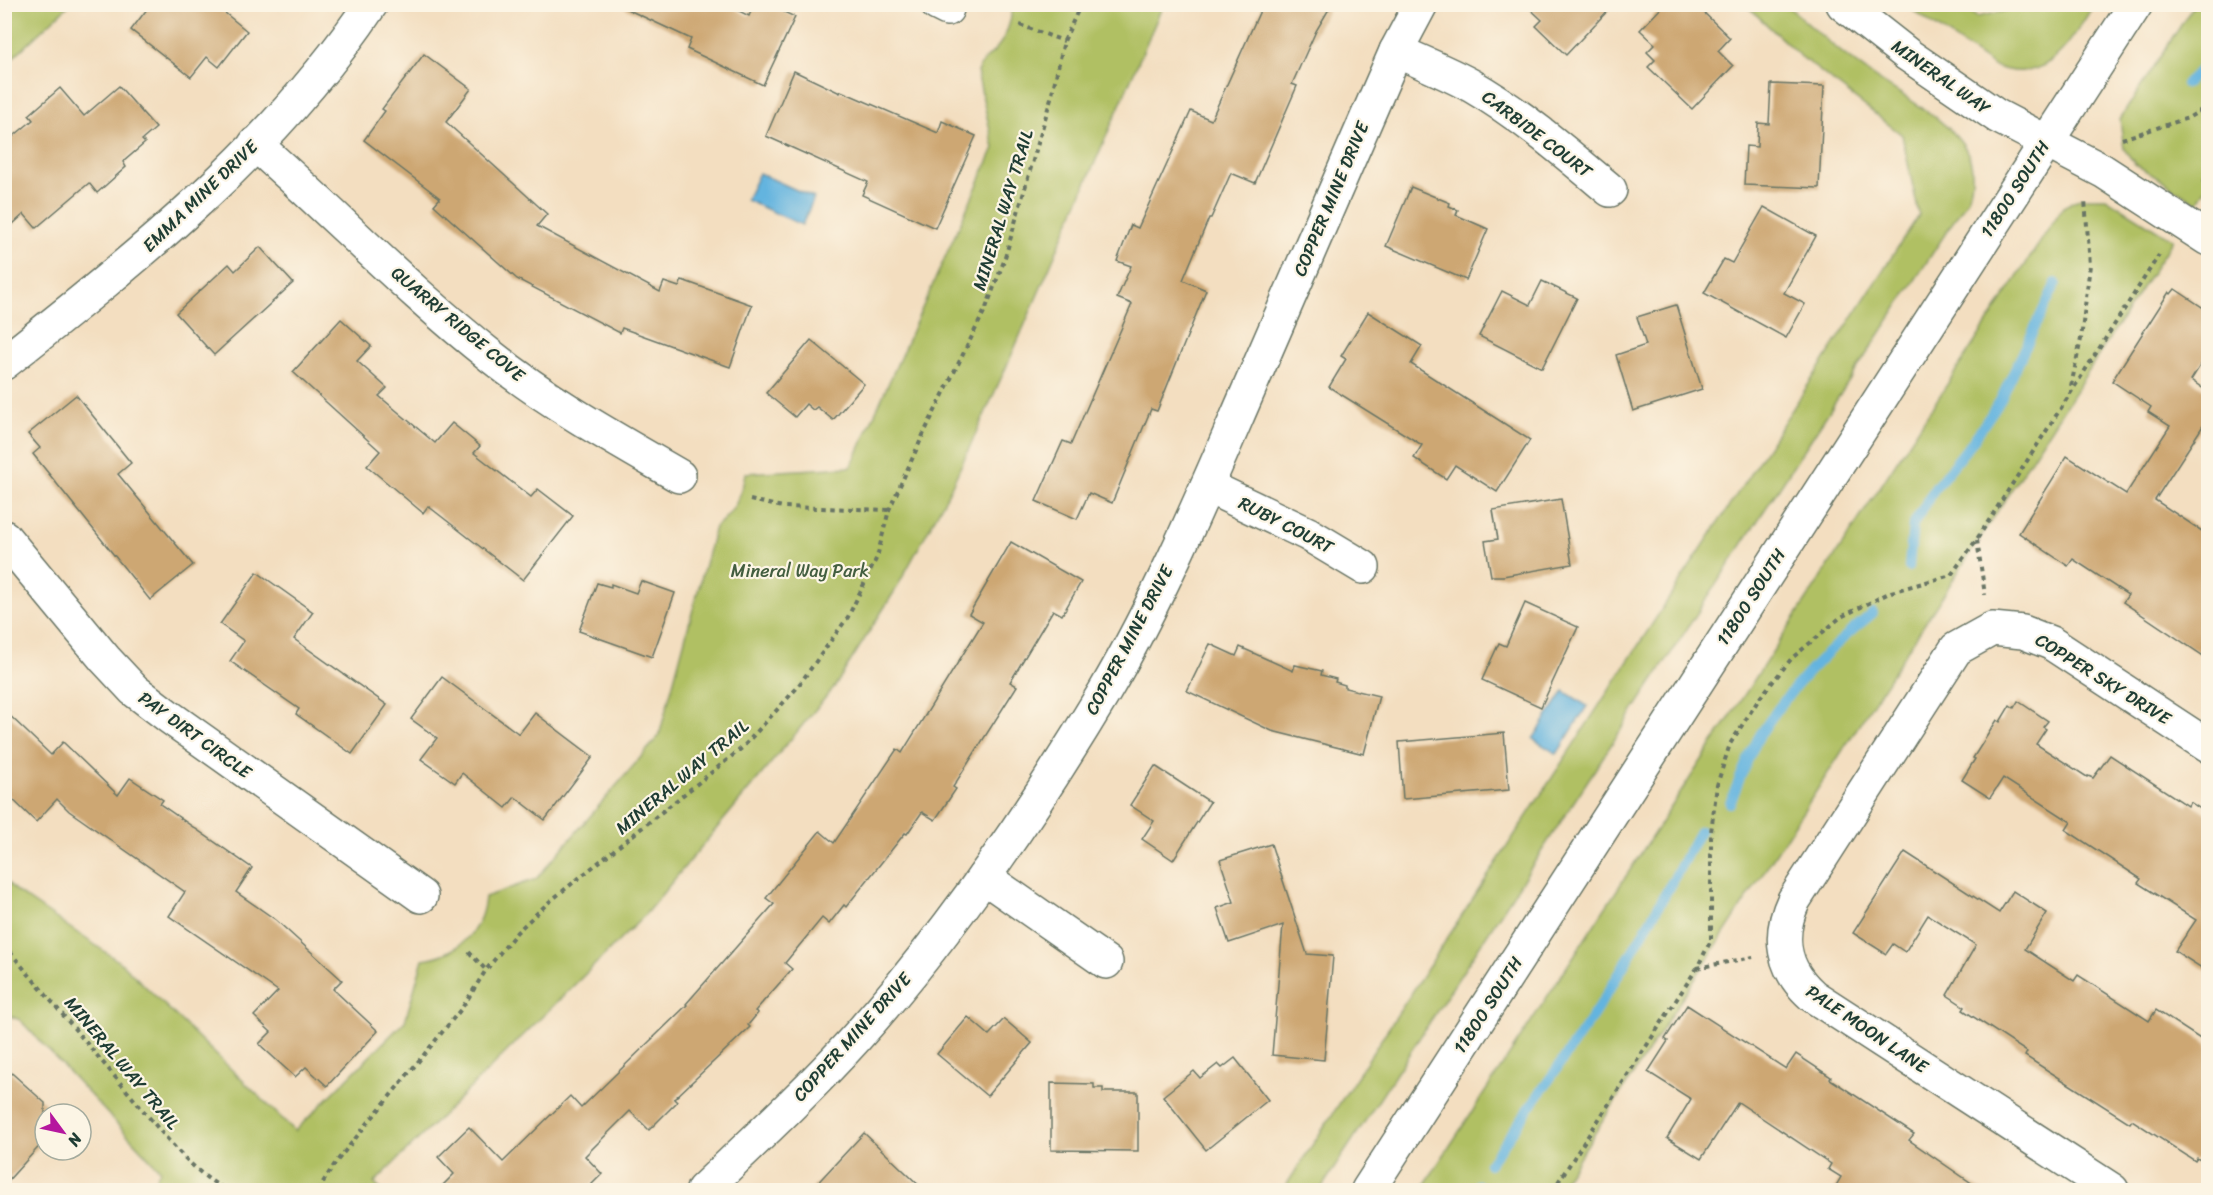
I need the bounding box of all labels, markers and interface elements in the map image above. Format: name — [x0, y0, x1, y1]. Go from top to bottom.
street label: MINERAL WAY — [1884, 31, 1998, 124]
street label: CARBIDE COURT — [1475, 82, 1600, 187]
street label: COPPER MINE DRIVE — [1284, 116, 1378, 281]
street label: MINERAL WAY TRAIL — [963, 125, 1043, 295]
street label: EMMA MINE DRIVE — [134, 131, 266, 260]
street label: 11800 SOUTH — [1971, 134, 2059, 244]
street label: QUARRY RIDGE COVE — [384, 258, 533, 391]
street label: RUBY COURT — [1233, 487, 1340, 563]
street label: 11800 SOUTH — [1707, 542, 1795, 652]
park label: Mineral Way Park — [731, 555, 869, 587]
street label: COPPER MINE DRIVE — [1076, 559, 1182, 721]
street label: COPPER SKY DRIVE — [2029, 624, 2178, 734]
street label: PAY DIRT CIRCLE — [131, 683, 259, 788]
street label: MINERAL WAY TRAIL — [608, 711, 757, 843]
street label: 11800 SOUTH — [1444, 950, 1532, 1060]
street label: COPPER MINE DRIVE — [785, 964, 920, 1109]
street label: PALE MOON LANE — [1799, 976, 1936, 1082]
street label: MINERAL WAY TRAIL — [56, 989, 188, 1138]
north arrow — [33, 1102, 93, 1162]
text: N — [59, 1127, 91, 1153]

